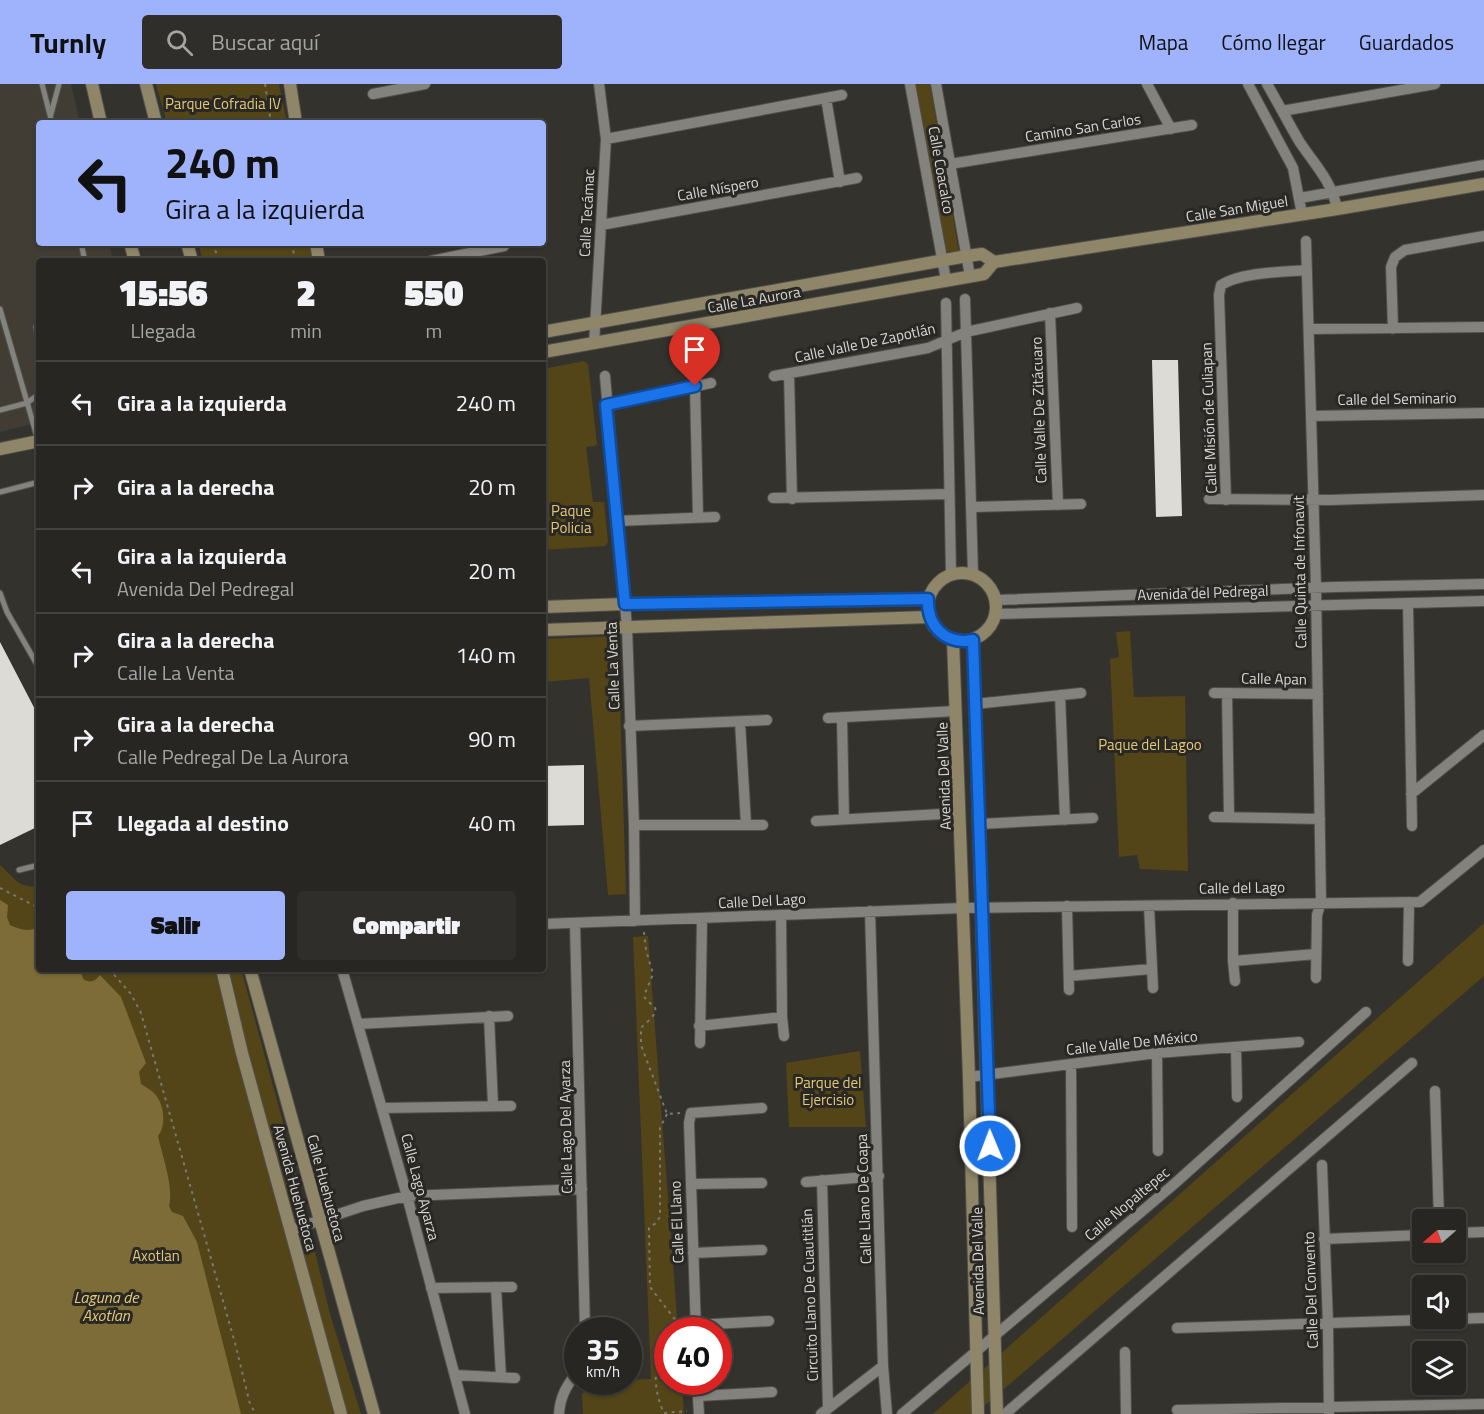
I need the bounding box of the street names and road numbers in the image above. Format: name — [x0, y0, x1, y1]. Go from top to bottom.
street label: Camino San Carlos — [1023, 107, 1143, 148]
street label: Calle Coacalco — [922, 124, 961, 216]
street label: Calle Tecámac — [573, 168, 600, 258]
street label: Calle Níspero — [675, 170, 761, 207]
street label: Calle San Miguel — [1184, 189, 1290, 228]
street label: Calle La Aurora — [706, 280, 803, 319]
street label: Calle Valle De Zapotlán — [792, 316, 937, 369]
street label: Calle Valle De Zitácuaro — [1024, 336, 1053, 484]
street label: Calle Misión de Culiapan — [1194, 342, 1223, 494]
street label: Calle del Seminario — [1337, 386, 1457, 411]
street label: Calle Quinta de Infonavit — [1287, 494, 1312, 649]
street label: Avenida del Pedregal — [1137, 579, 1269, 606]
street label: Calle La Venta — [599, 621, 626, 710]
street label: Calle Apan — [1241, 666, 1307, 691]
street label: Avenida Del Valle — [930, 722, 957, 830]
street label: Calle del Lago — [1199, 875, 1285, 900]
street label: Calle Del Lago — [718, 887, 807, 914]
street label: Calle Valle De México — [1065, 1024, 1199, 1061]
street label: Calle Lago Del Ayarza — [553, 1059, 578, 1194]
street label: Avenida Huehuetoca — [268, 1122, 324, 1254]
street label: Calle Lago Ayarza — [395, 1131, 446, 1243]
street label: Calle Huehuetoca — [301, 1132, 352, 1244]
street label: Calle Llano De Coapa — [850, 1133, 877, 1265]
street label: Calle Nopaltepec — [1079, 1161, 1174, 1246]
street label: Calle El Llano — [664, 1180, 689, 1264]
street label: Avenida Del Valle — [965, 1207, 990, 1315]
street label: Circuito Llano De Cuautitlán — [795, 1208, 824, 1382]
street label: Calle Del Convento — [1297, 1231, 1324, 1349]

